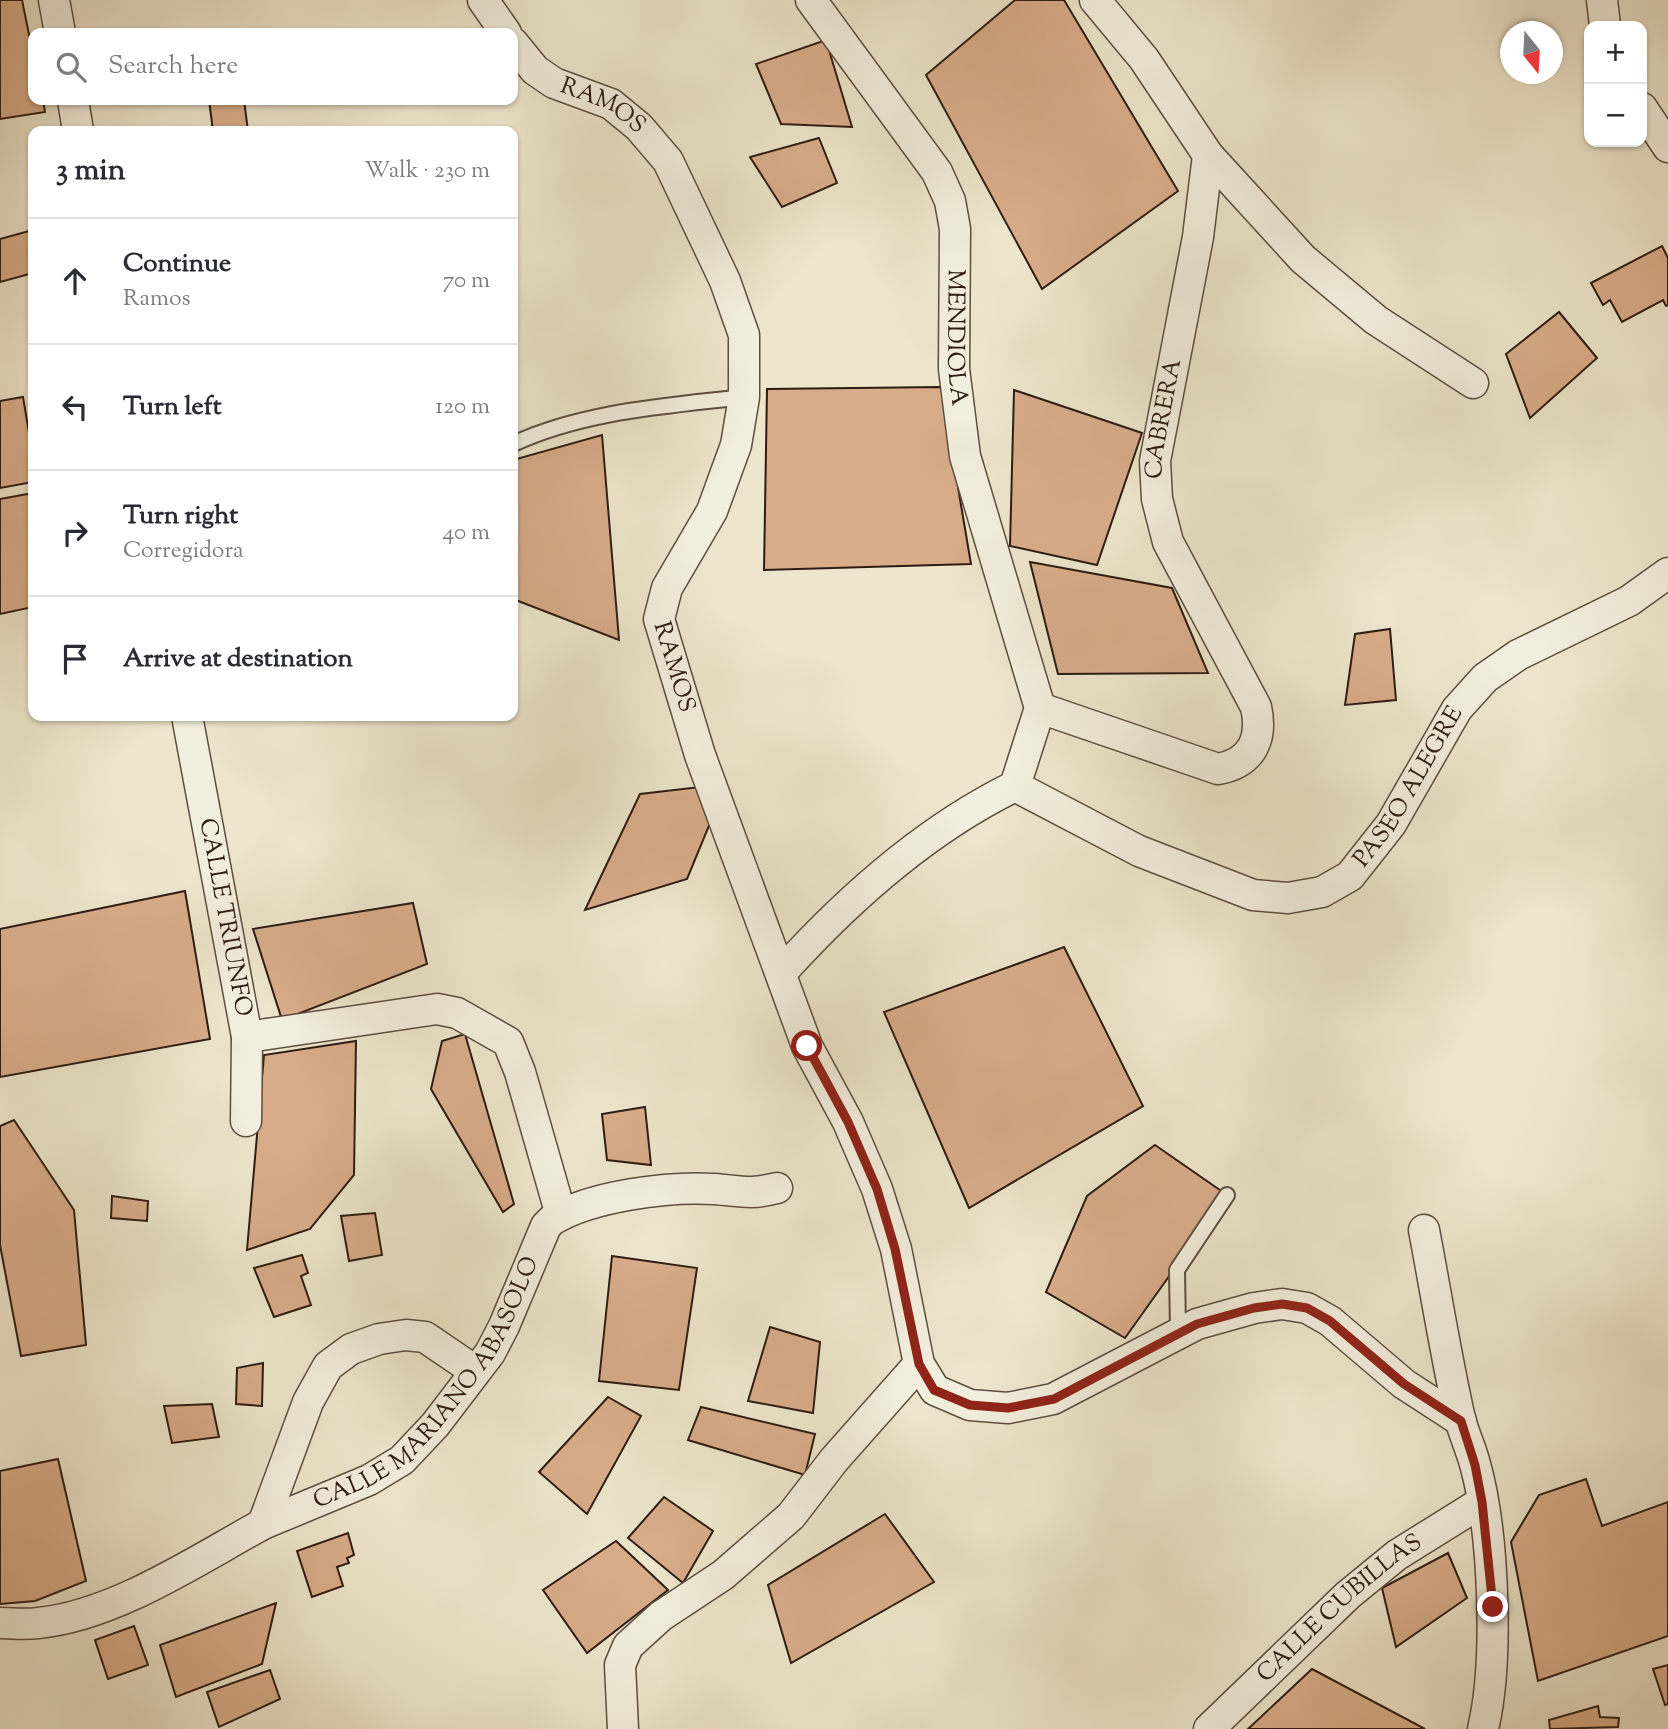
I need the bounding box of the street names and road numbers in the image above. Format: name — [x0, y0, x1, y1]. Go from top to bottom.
street label: RAMOS — [555, 70, 653, 143]
street label: MENDIOLA — [937, 269, 976, 408]
street label: CABRERA — [1138, 356, 1191, 480]
street label: RAMOS — [644, 618, 703, 717]
street label: PASEO ALEGRE — [1346, 700, 1472, 875]
street label: CALLE TRIUNFO — [189, 816, 260, 1019]
street label: CALLE MARIANO ABASOLO — [308, 1252, 548, 1518]
street label: CALLE CUBILLAS — [1249, 1526, 1429, 1691]

